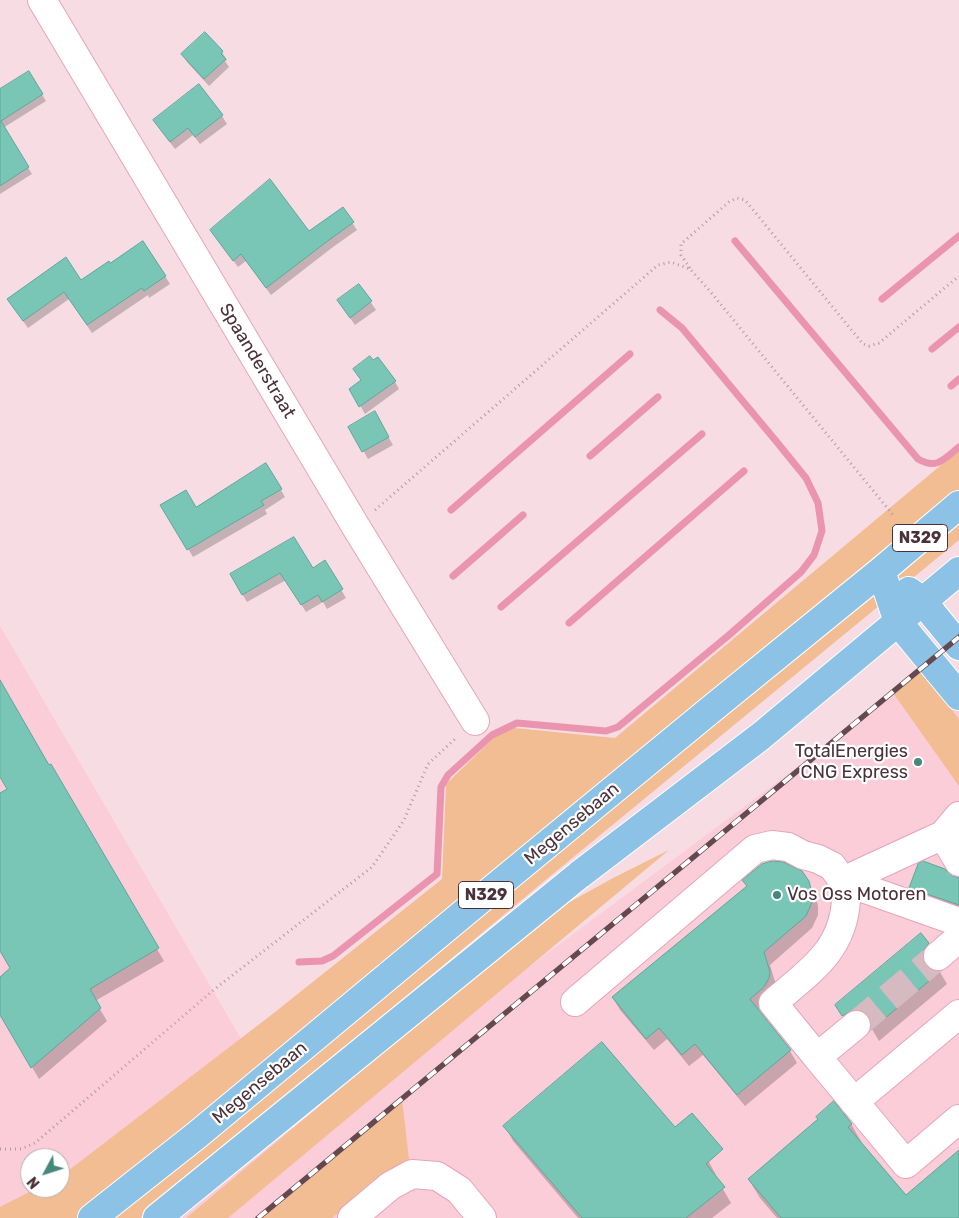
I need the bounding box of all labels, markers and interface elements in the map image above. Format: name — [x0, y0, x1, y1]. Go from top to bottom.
street label: Spaanderstraat — [214, 300, 300, 422]
road number: N329 — [892, 524, 948, 552]
place label: TotalEnergies CNG Express — [795, 741, 908, 784]
marker: TotalEnergies CNG Express — [912, 756, 924, 768]
street label: Megensebaan — [520, 778, 624, 870]
road number: N329 — [458, 882, 514, 908]
place label: Vos Oss Motoren — [787, 884, 926, 906]
marker: Vos Oss Motoren — [771, 889, 783, 901]
street label: Megensebaan — [208, 1037, 312, 1129]
north arrow — [20, 1148, 70, 1198]
text: N — [24, 1173, 44, 1192]

